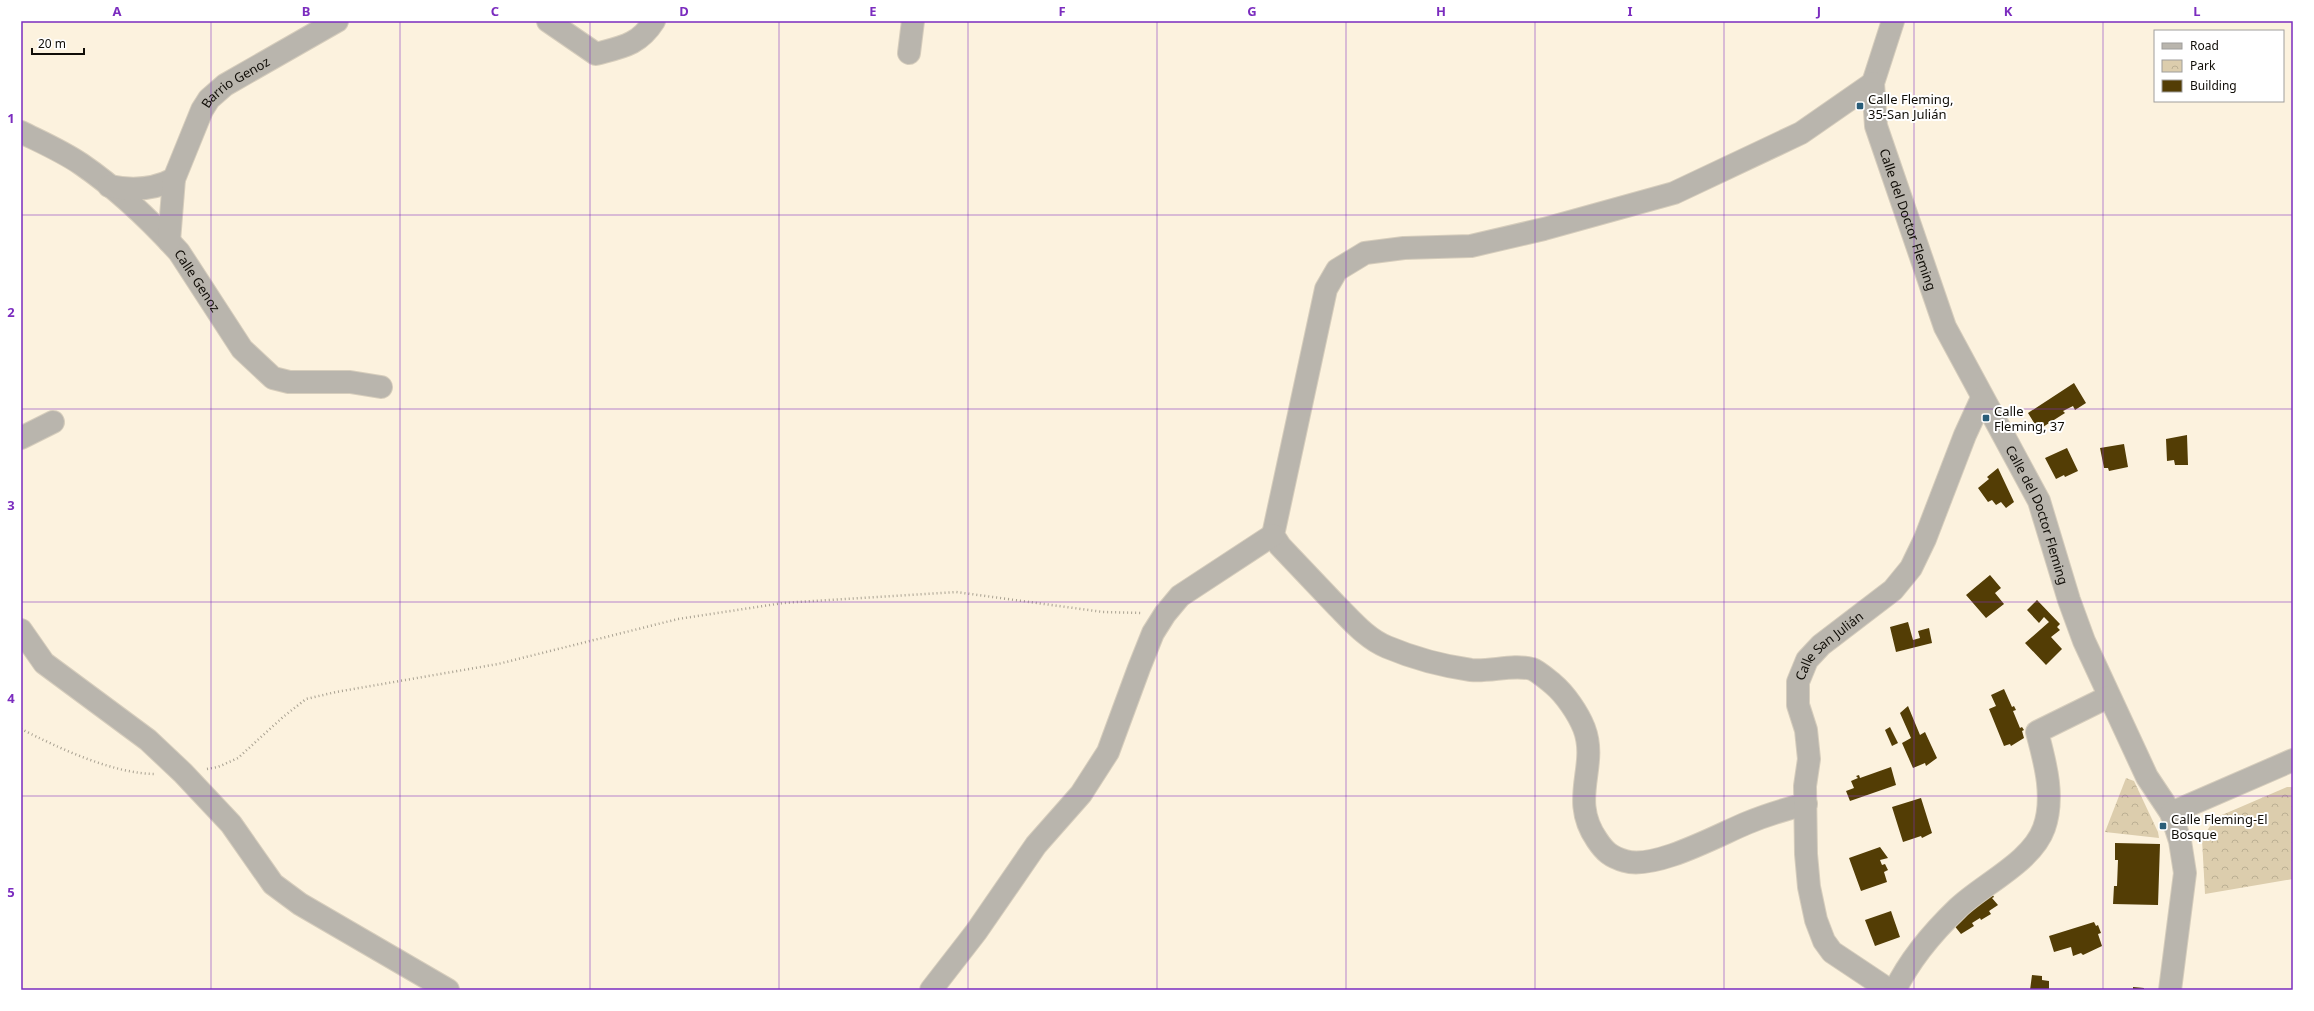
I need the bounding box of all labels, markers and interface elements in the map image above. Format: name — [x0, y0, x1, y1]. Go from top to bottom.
text: A — [113, 2, 122, 20]
text: B — [302, 2, 310, 20]
text: C — [491, 2, 499, 20]
text: D — [679, 2, 689, 20]
text: E — [869, 2, 877, 20]
text: F — [1058, 2, 1066, 20]
text: G — [1247, 2, 1257, 20]
text: H — [1436, 2, 1446, 20]
text: I — [1627, 2, 1633, 20]
text: J — [1816, 2, 1821, 20]
text: K — [2004, 2, 2013, 20]
text: L — [2193, 2, 2201, 20]
scale bar — [32, 30, 84, 56]
legend — [2154, 30, 2284, 102]
text: 20 m — [38, 35, 66, 52]
text: Road — [2190, 37, 2219, 54]
street label: Barrio Genoz — [197, 52, 273, 111]
text: Park — [2190, 57, 2216, 74]
text: Building — [2190, 77, 2237, 94]
place label: Calle Fleming, 35-San Julián — [1868, 90, 1953, 123]
marker: Calle Fleming, 35-San Julián — [1855, 101, 1865, 111]
text: 1 — [7, 109, 15, 127]
street label: Calle del Doctor Fleming — [1875, 146, 1941, 293]
street label: Calle Genoz — [170, 246, 225, 315]
text: 2 — [7, 303, 15, 321]
place label: Calle Fleming, 37 — [1994, 402, 2065, 435]
marker: Calle Fleming, 37 — [1981, 413, 1991, 423]
street label: Calle del Doctor Fleming — [2002, 442, 2073, 587]
text: 3 — [7, 496, 15, 514]
street label: Calle San Julián — [1791, 607, 1867, 683]
text: 4 — [7, 689, 15, 707]
place label: Calle Fleming-El Bosque — [2171, 810, 2268, 843]
marker: Calle Fleming-El Bosque — [2158, 821, 2168, 831]
text: 5 — [7, 883, 15, 901]

